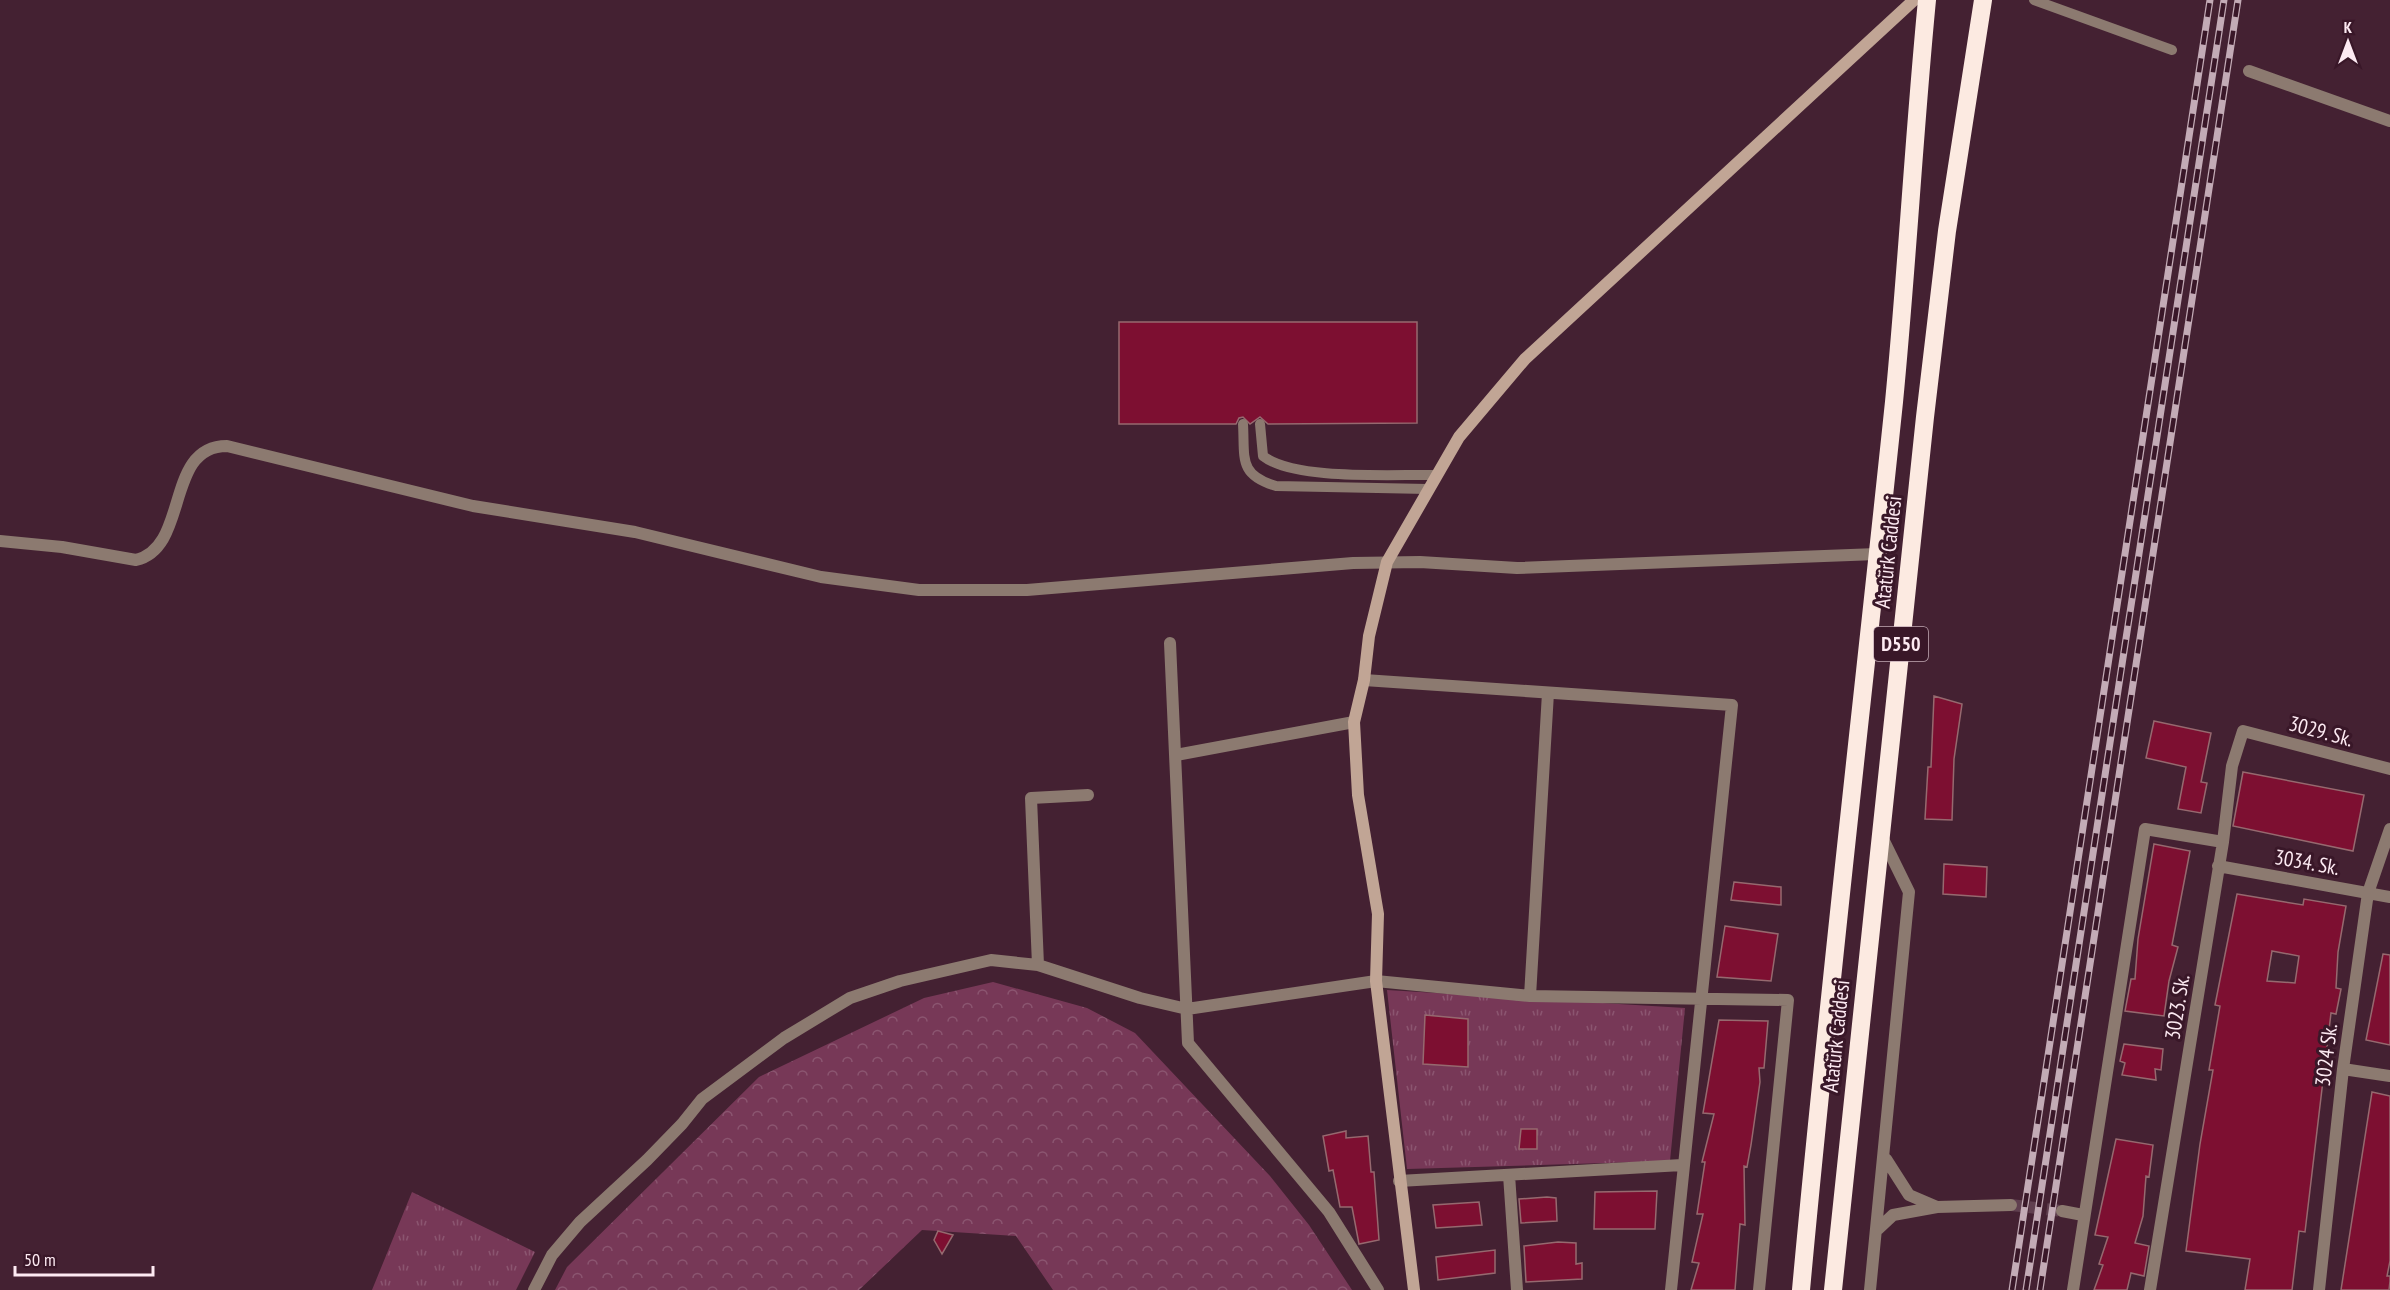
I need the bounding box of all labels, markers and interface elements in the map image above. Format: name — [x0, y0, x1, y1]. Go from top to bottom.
north arrow — [2318, 12, 2378, 72]
text: K — [2344, 17, 2353, 37]
street label: Atatürk Caddesi — [1869, 494, 1907, 610]
road number: D550 — [1874, 627, 1928, 661]
street label: 3029. Sk. — [2286, 709, 2356, 753]
street label: 3034. Sk. — [2272, 843, 2342, 881]
street label: 3023. Sk. — [2159, 973, 2195, 1041]
street label: Atatürk Caddesi — [1817, 978, 1855, 1094]
street label: 3024 Sk. — [2309, 1022, 2343, 1088]
scale bar — [15, 1239, 153, 1277]
text: 50 m — [24, 1248, 56, 1271]

